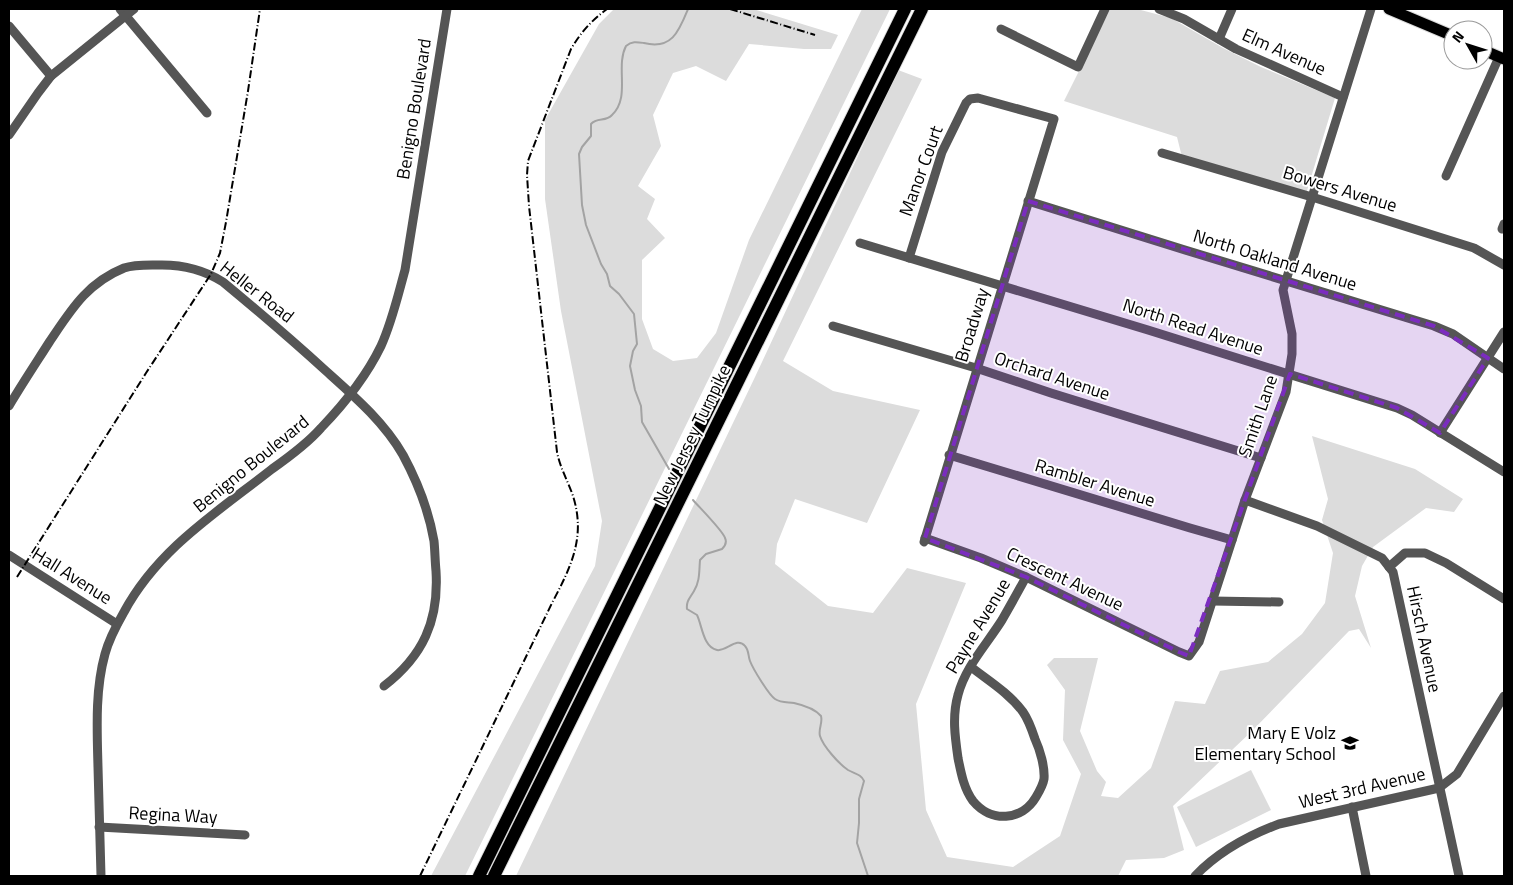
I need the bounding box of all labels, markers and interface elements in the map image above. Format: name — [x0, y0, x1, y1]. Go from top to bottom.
north arrow — [1443, 20, 1493, 70]
street label: Elm Avenue — [1238, 21, 1331, 82]
text: N — [1446, 26, 1469, 47]
street label: Benigno Boulevard — [389, 36, 438, 181]
street label: Manor Court — [892, 121, 950, 220]
street label: Bowers Avenue — [1280, 158, 1401, 219]
street label: North Oakland Avenue — [1190, 222, 1360, 297]
street label: Heller Road — [214, 254, 300, 329]
street label: Broadway — [947, 284, 996, 365]
street label: North Read Avenue — [1119, 291, 1267, 362]
street label: Orchard Avenue — [991, 344, 1114, 407]
street label: New Jersey Turnpike — [646, 360, 737, 510]
street label: Smith Lane — [1231, 371, 1284, 460]
street label: Benigno Boulevard — [187, 408, 315, 519]
street label: Rambler Avenue — [1032, 451, 1159, 514]
street label: Hall Avenue — [27, 540, 117, 611]
street label: Crescent Avenue — [1002, 540, 1128, 617]
street label: Payne Avenue — [938, 573, 1017, 679]
street label: Hirsch Avenue — [1400, 583, 1449, 695]
place label: Mary E Volz Elementary School — [1194, 719, 1336, 767]
school or university icon: Mary E Volz Elementary School — [1340, 733, 1360, 753]
street label: West 3rd Avenue — [1296, 760, 1428, 815]
street label: Regina Way — [128, 799, 219, 830]

